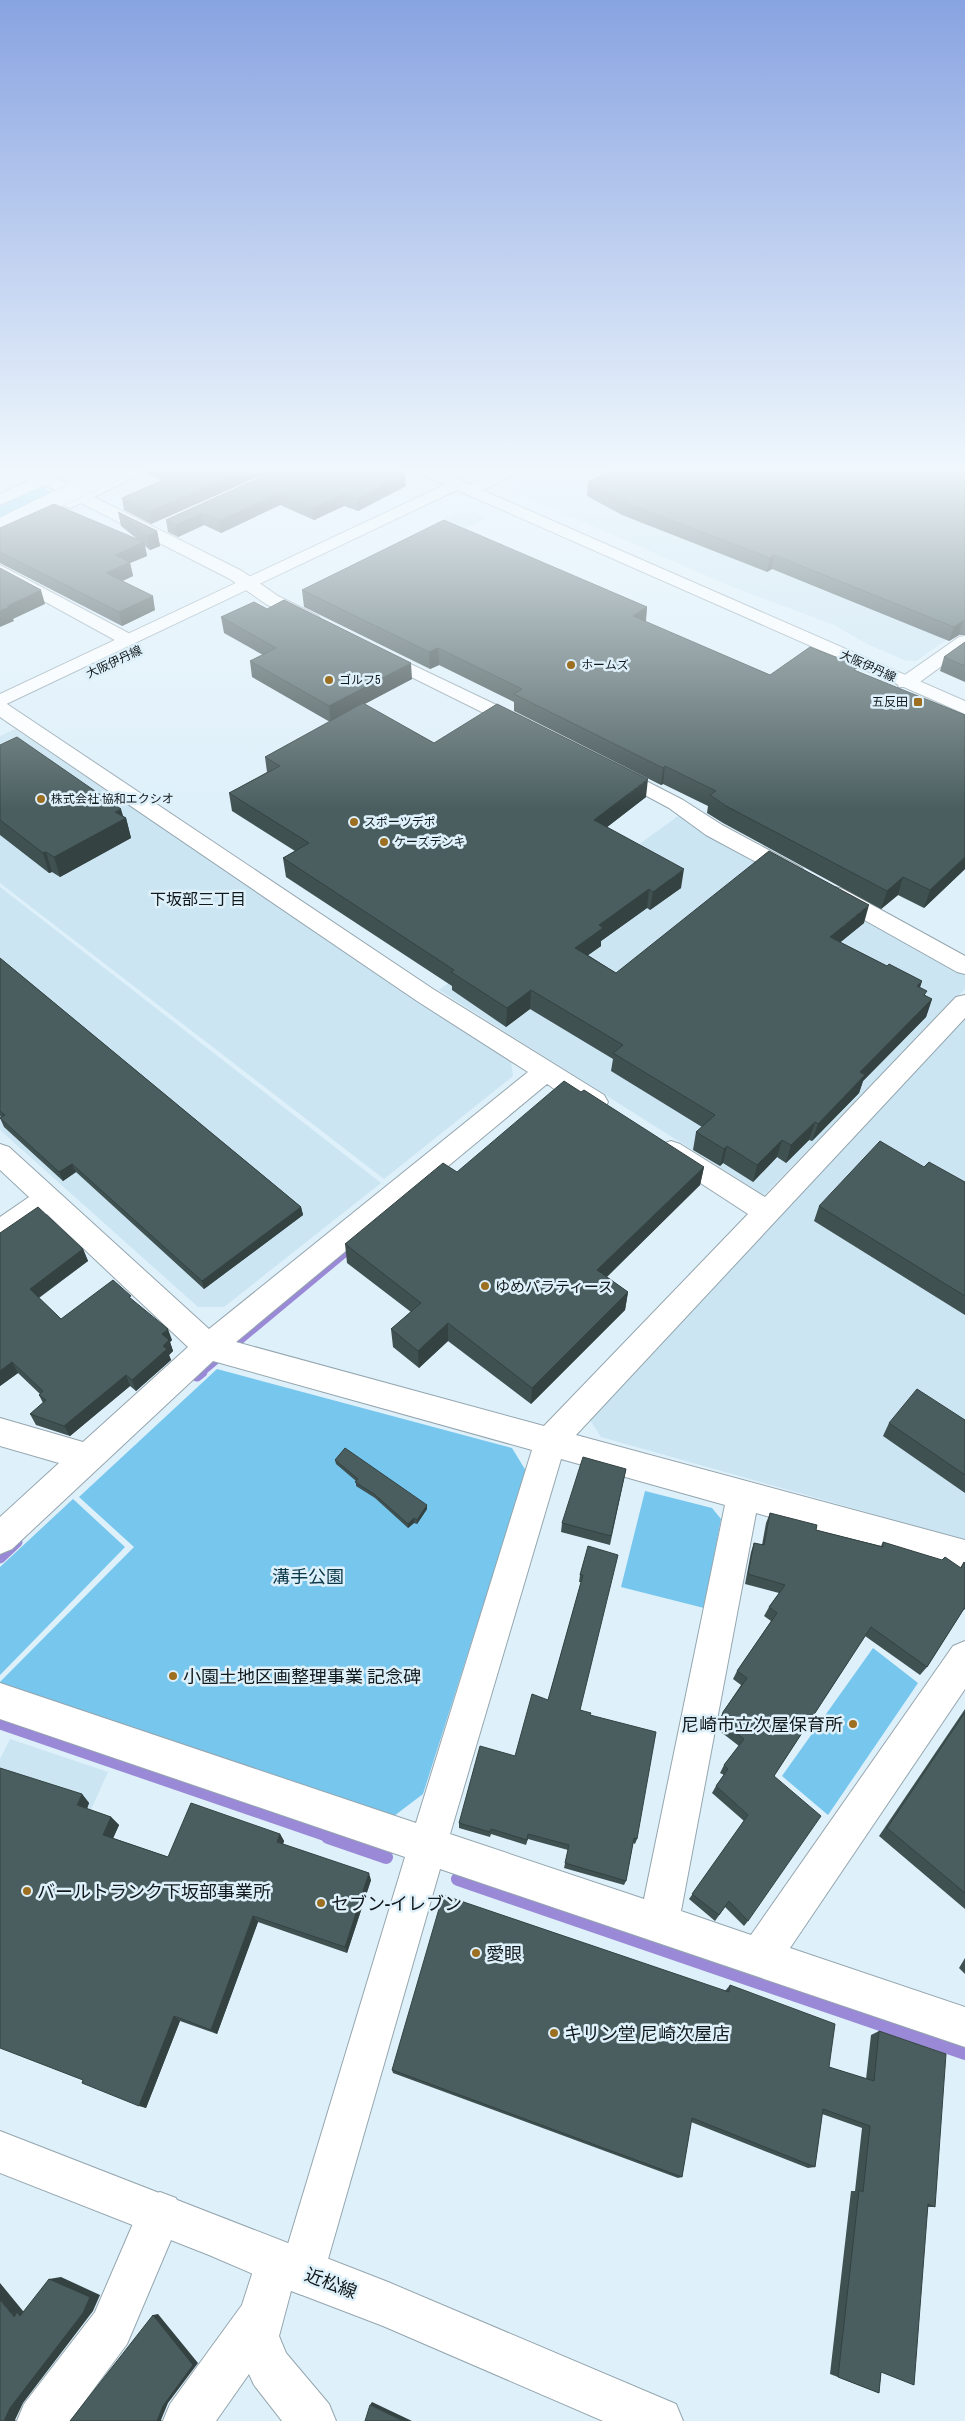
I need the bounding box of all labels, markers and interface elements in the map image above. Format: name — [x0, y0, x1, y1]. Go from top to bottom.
street label: 大阪伊丹線 — [83, 642, 145, 682]
street label: 大阪伊丹線 — [837, 646, 899, 686]
place label: ホームズ — [581, 657, 629, 673]
marker: ホームズ — [565, 659, 577, 671]
place label: ゴルフ5 — [339, 672, 381, 688]
marker: ゴルフ5 — [323, 674, 335, 686]
place label: 五反田 — [872, 694, 908, 710]
marker: 五反田 — [912, 696, 924, 708]
place label: 株式会社 協和エクシオ — [51, 791, 174, 807]
marker: 株式会社 協和エクシオ — [35, 793, 47, 805]
place label: スポーツデポ — [364, 814, 436, 830]
marker: スポーツデポ — [348, 816, 360, 828]
place label: ケーズデンキ — [394, 834, 465, 850]
marker: ケーズデンキ — [378, 836, 390, 848]
district label: 下坂部三丁目 — [150, 888, 246, 910]
place label: ゆめパラティース — [495, 1276, 613, 1297]
marker: ゆめパラティース — [479, 1280, 491, 1292]
park label: 溝手公園 — [272, 1564, 344, 1589]
place label: 小園土地区画整理事業 記念碑 — [183, 1664, 421, 1689]
marker: 小園土地区画整理事業 記念碑 — [167, 1670, 179, 1682]
place label: 尼崎市立次屋保育所 — [681, 1712, 843, 1737]
marker: 尼崎市立次屋保育所 — [847, 1718, 859, 1730]
place label: バールトランク下坂部事業所 — [37, 1879, 271, 1904]
marker: バールトランク下坂部事業所 — [21, 1885, 33, 1897]
place label: セブン-イレブン — [331, 1891, 462, 1916]
marker: セブン-イレブン — [315, 1897, 327, 1909]
place label: 愛眼 — [486, 1941, 522, 1966]
marker: 愛眼 — [470, 1947, 482, 1959]
place label: キリン堂 尼崎次屋店 — [564, 2021, 730, 2046]
marker: キリン堂 尼崎次屋店 — [548, 2027, 560, 2039]
street label: 近松線 — [301, 2262, 361, 2304]

